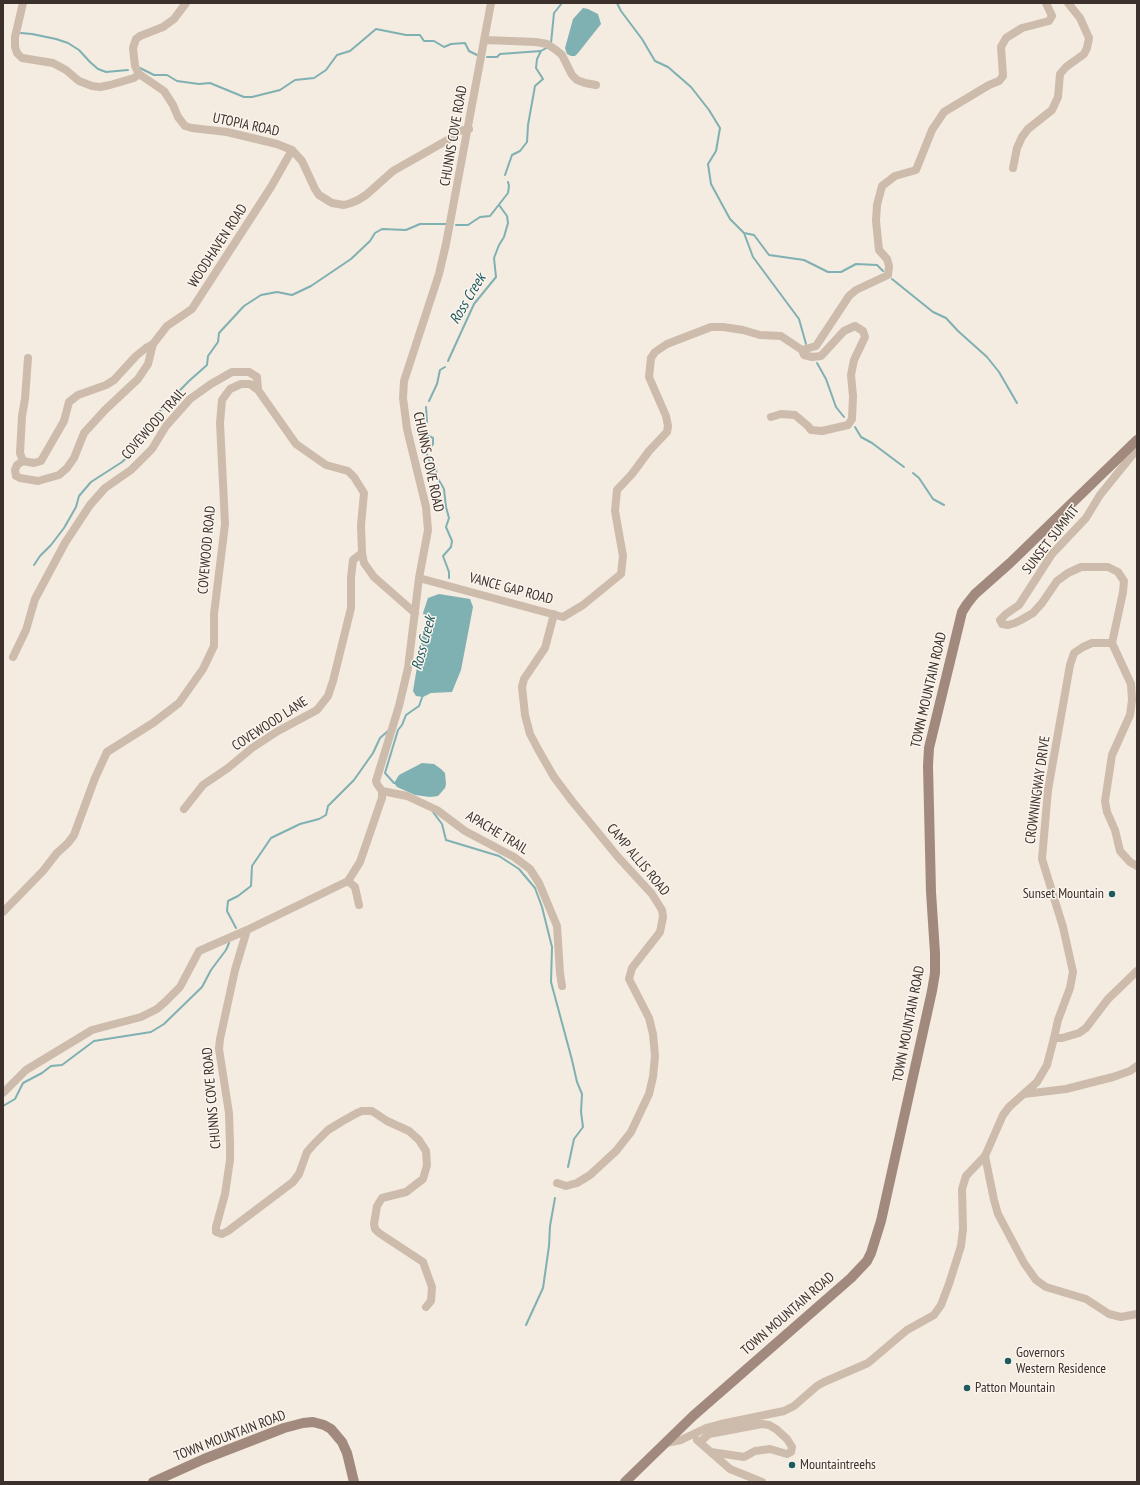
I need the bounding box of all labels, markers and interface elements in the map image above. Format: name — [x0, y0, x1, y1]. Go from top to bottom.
street label: CHUNNS COVE ROAD — [437, 84, 471, 188]
street label: UTOPIA ROAD — [211, 110, 281, 140]
street label: WOODHAVEN ROAD — [185, 201, 251, 291]
water label: Ross Creek — [446, 271, 490, 327]
street label: COVEWOOD TRAIL — [118, 385, 190, 463]
street label: CHUNNS COVE ROAD — [409, 410, 447, 514]
street label: SUNSET SUMMIT — [1019, 502, 1083, 578]
street label: COVEWOOD ROAD — [195, 505, 219, 595]
street label: VANCE GAP ROAD — [467, 570, 555, 608]
water label: Ross Creek — [408, 614, 440, 672]
street label: TOWN MOUNTAIN ROAD — [908, 631, 950, 749]
street label: COVEWOOD LANE — [229, 693, 311, 755]
street label: CROWNINGWAY DRIVE — [1022, 735, 1054, 845]
street label: APACHE TRAIL — [463, 808, 531, 858]
street label: CAMP ALLIS ROAD — [603, 820, 673, 900]
place label: Sunset Mountain — [1023, 886, 1104, 902]
marker: Sunset Mountain — [1107, 889, 1117, 899]
street label: TOWN MOUNTAIN ROAD — [889, 964, 929, 1084]
street label: CHUNNS COVE ROAD — [199, 1047, 225, 1149]
street label: TOWN MOUNTAIN ROAD — [738, 1269, 838, 1359]
place label: Governors Western Residence — [1016, 1345, 1106, 1378]
marker: Governors Western Residence — [1003, 1356, 1013, 1366]
place label: Patton Mountain — [975, 1380, 1055, 1396]
marker: Patton Mountain — [962, 1383, 972, 1393]
street label: TOWN MOUNTAIN ROAD — [172, 1407, 288, 1465]
place label: Mountaintreehs — [800, 1457, 876, 1473]
marker: Mountaintreehs — [787, 1460, 797, 1470]

